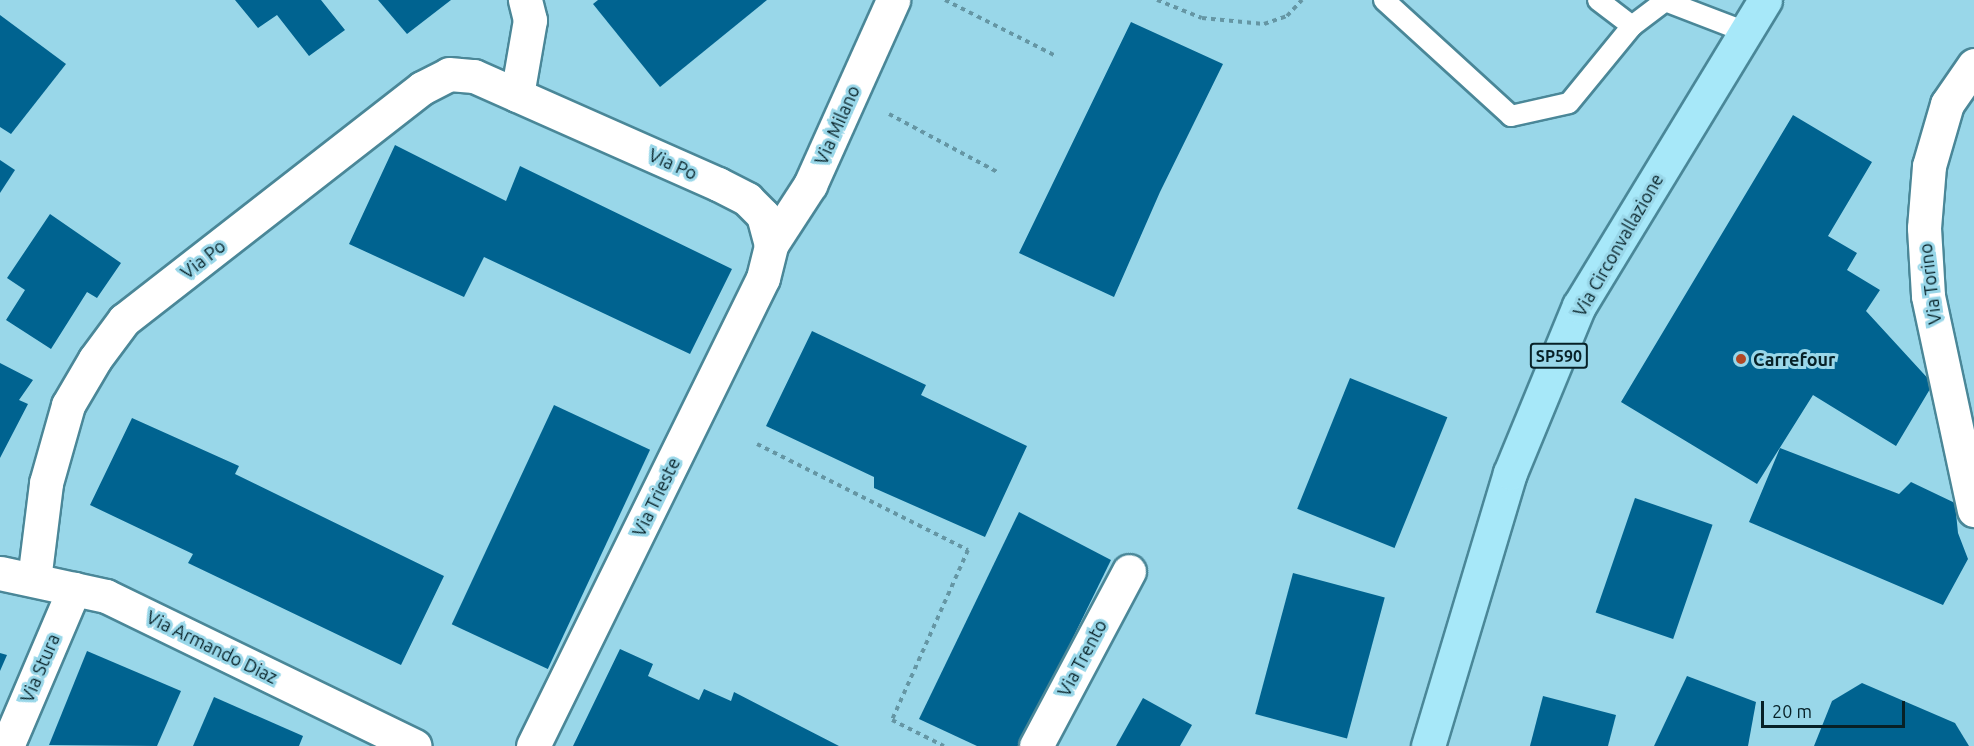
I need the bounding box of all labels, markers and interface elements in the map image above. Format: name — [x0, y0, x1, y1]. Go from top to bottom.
street label: Via Milano — [810, 82, 864, 168]
street label: Via Po — [645, 144, 701, 184]
street label: Via Circonvallazione — [1568, 170, 1668, 320]
street label: Via Po — [176, 235, 230, 283]
street label: Via Torino — [1914, 242, 1946, 326]
road number: SP590 — [1529, 343, 1589, 369]
place label: Carrefour — [1753, 348, 1836, 370]
marker: Carrefour — [1734, 352, 1748, 366]
street label: Via Trieste — [628, 454, 684, 540]
street label: Via Armando Diaz — [143, 606, 281, 688]
street label: Via Trento — [1053, 616, 1111, 700]
street label: Via Stura — [16, 630, 64, 706]
scale bar — [1764, 689, 1908, 727]
text: 20 m — [1772, 701, 1812, 721]

